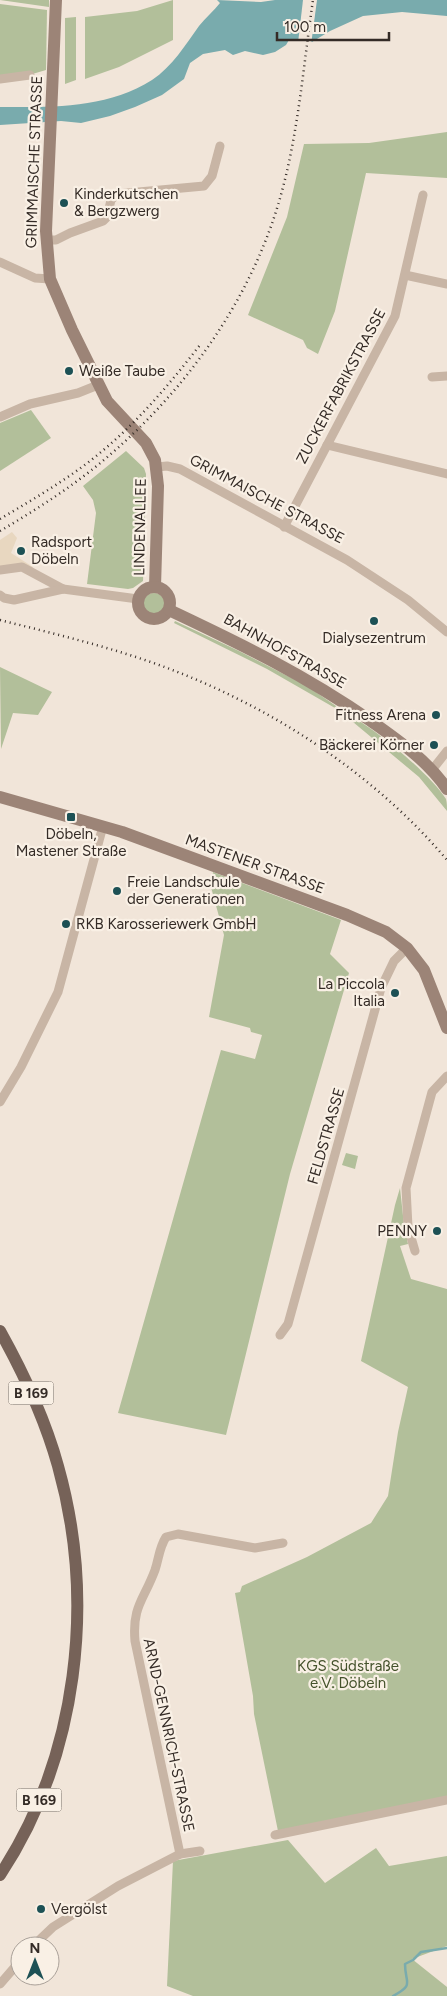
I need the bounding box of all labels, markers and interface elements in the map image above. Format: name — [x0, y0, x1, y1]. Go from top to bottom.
scale bar — [277, 10, 390, 42]
text: 100 m — [284, 18, 326, 36]
street label: GRIMMAISCHE STRASSE — [22, 75, 46, 249]
place label: Kinderkutschen & Bergzwerg — [74, 185, 178, 220]
marker: Kinderkutschen & Bergzwerg — [58, 197, 70, 209]
street label: ZUCKERFABRIKSTRASSE — [292, 305, 390, 467]
place label: Weiße Taube — [79, 362, 165, 380]
marker: Weiße Taube — [63, 365, 75, 377]
street label: GRIMMAISCHE STRASSE — [187, 451, 347, 547]
street label: LINDENALLEE — [130, 478, 150, 576]
place label: Radsport Döbeln — [31, 533, 92, 568]
marker: Radsport Döbeln — [15, 545, 27, 557]
street label: BAHNHOFSTRASSE — [220, 610, 350, 692]
marker: Dialysezentrum — [368, 615, 380, 627]
place label: Dialysezentrum — [322, 629, 426, 647]
place label: Fitness Arena — [335, 706, 426, 724]
marker: Fitness Arena — [430, 709, 442, 721]
place label: Bäckerei Körner — [319, 736, 424, 754]
marker: Bäckerei Körner — [428, 739, 440, 751]
marker: Döbeln, Mastener Straße — [65, 811, 77, 823]
place label: Döbeln, Mastener Straße — [16, 825, 126, 860]
street label: MASTENER STRASSE — [183, 830, 327, 898]
place label: Freie Landschule der Generationen — [127, 873, 244, 908]
marker: Freie Landschule der Generationen — [111, 885, 123, 897]
place label: RKB Karosseriewerk GmbH — [76, 915, 257, 933]
marker: RKB Karosseriewerk GmbH — [60, 918, 72, 930]
place label: La Piccola Italia — [318, 975, 385, 1010]
marker: La Piccola Italia — [389, 987, 401, 999]
street label: FELDSTRASSE — [304, 1086, 348, 1186]
place label: PENNY — [377, 1222, 427, 1240]
marker: PENNY — [431, 1225, 443, 1237]
road number: B 169 — [8, 1382, 54, 1405]
street label: ARND-GENNRICH-STRASSE — [140, 1637, 198, 1833]
park label: KGS Südstraße e.V. Döbeln — [297, 1657, 399, 1692]
road number: B 169 — [16, 1788, 62, 1812]
place label: Vergölst — [51, 1900, 108, 1918]
marker: Vergölst — [35, 1903, 47, 1915]
north arrow — [10, 1936, 60, 1986]
text: N — [30, 1940, 40, 1957]

